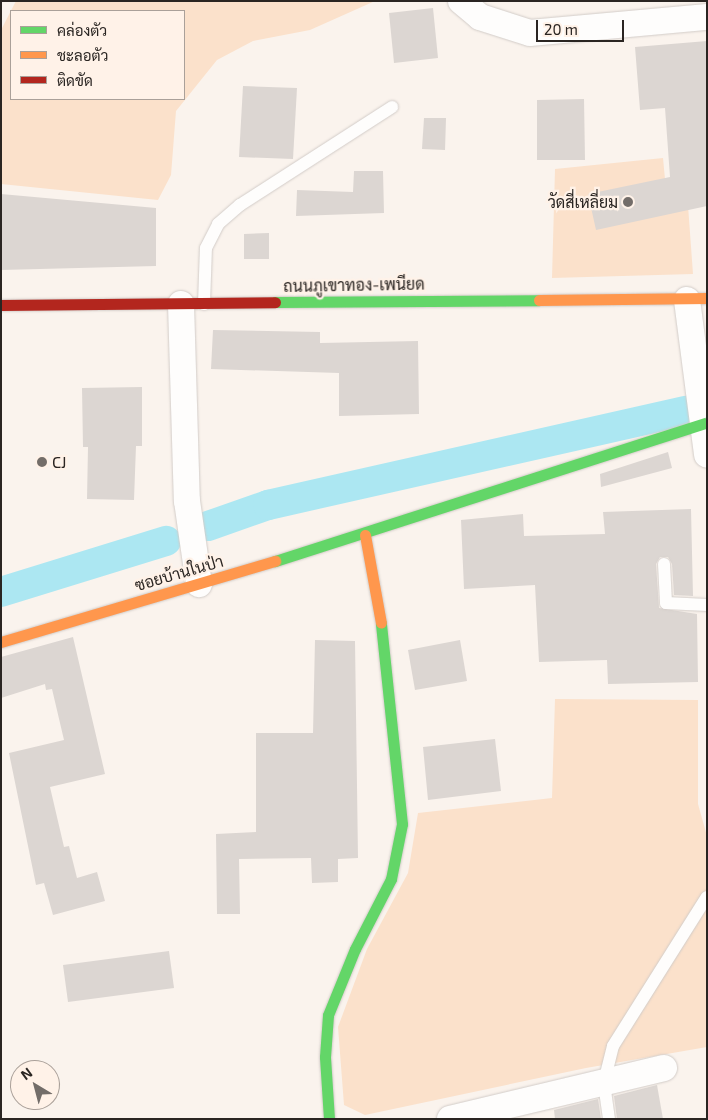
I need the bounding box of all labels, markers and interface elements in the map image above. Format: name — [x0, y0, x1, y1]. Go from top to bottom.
legend — [10, 10, 185, 100]
scale bar — [538, 10, 626, 42]
text: 20 m — [544, 20, 578, 38]
text: คล่องตัว — [57, 21, 107, 39]
text: ชะลอตัว — [57, 46, 108, 64]
text: ติดขัด — [57, 71, 93, 89]
place label: วัดสี่เหลี่ยม — [548, 192, 618, 212]
marker: วัดสี่เหลี่ยม — [622, 196, 634, 208]
street label: ถนนภูเขาทอง-เพนียด — [283, 274, 425, 296]
place label: CJ — [52, 452, 67, 472]
marker: CJ — [36, 456, 48, 468]
street label: ซอยบ้านในป่า — [133, 551, 225, 595]
north arrow — [10, 1060, 60, 1110]
text: N — [17, 1064, 35, 1083]

